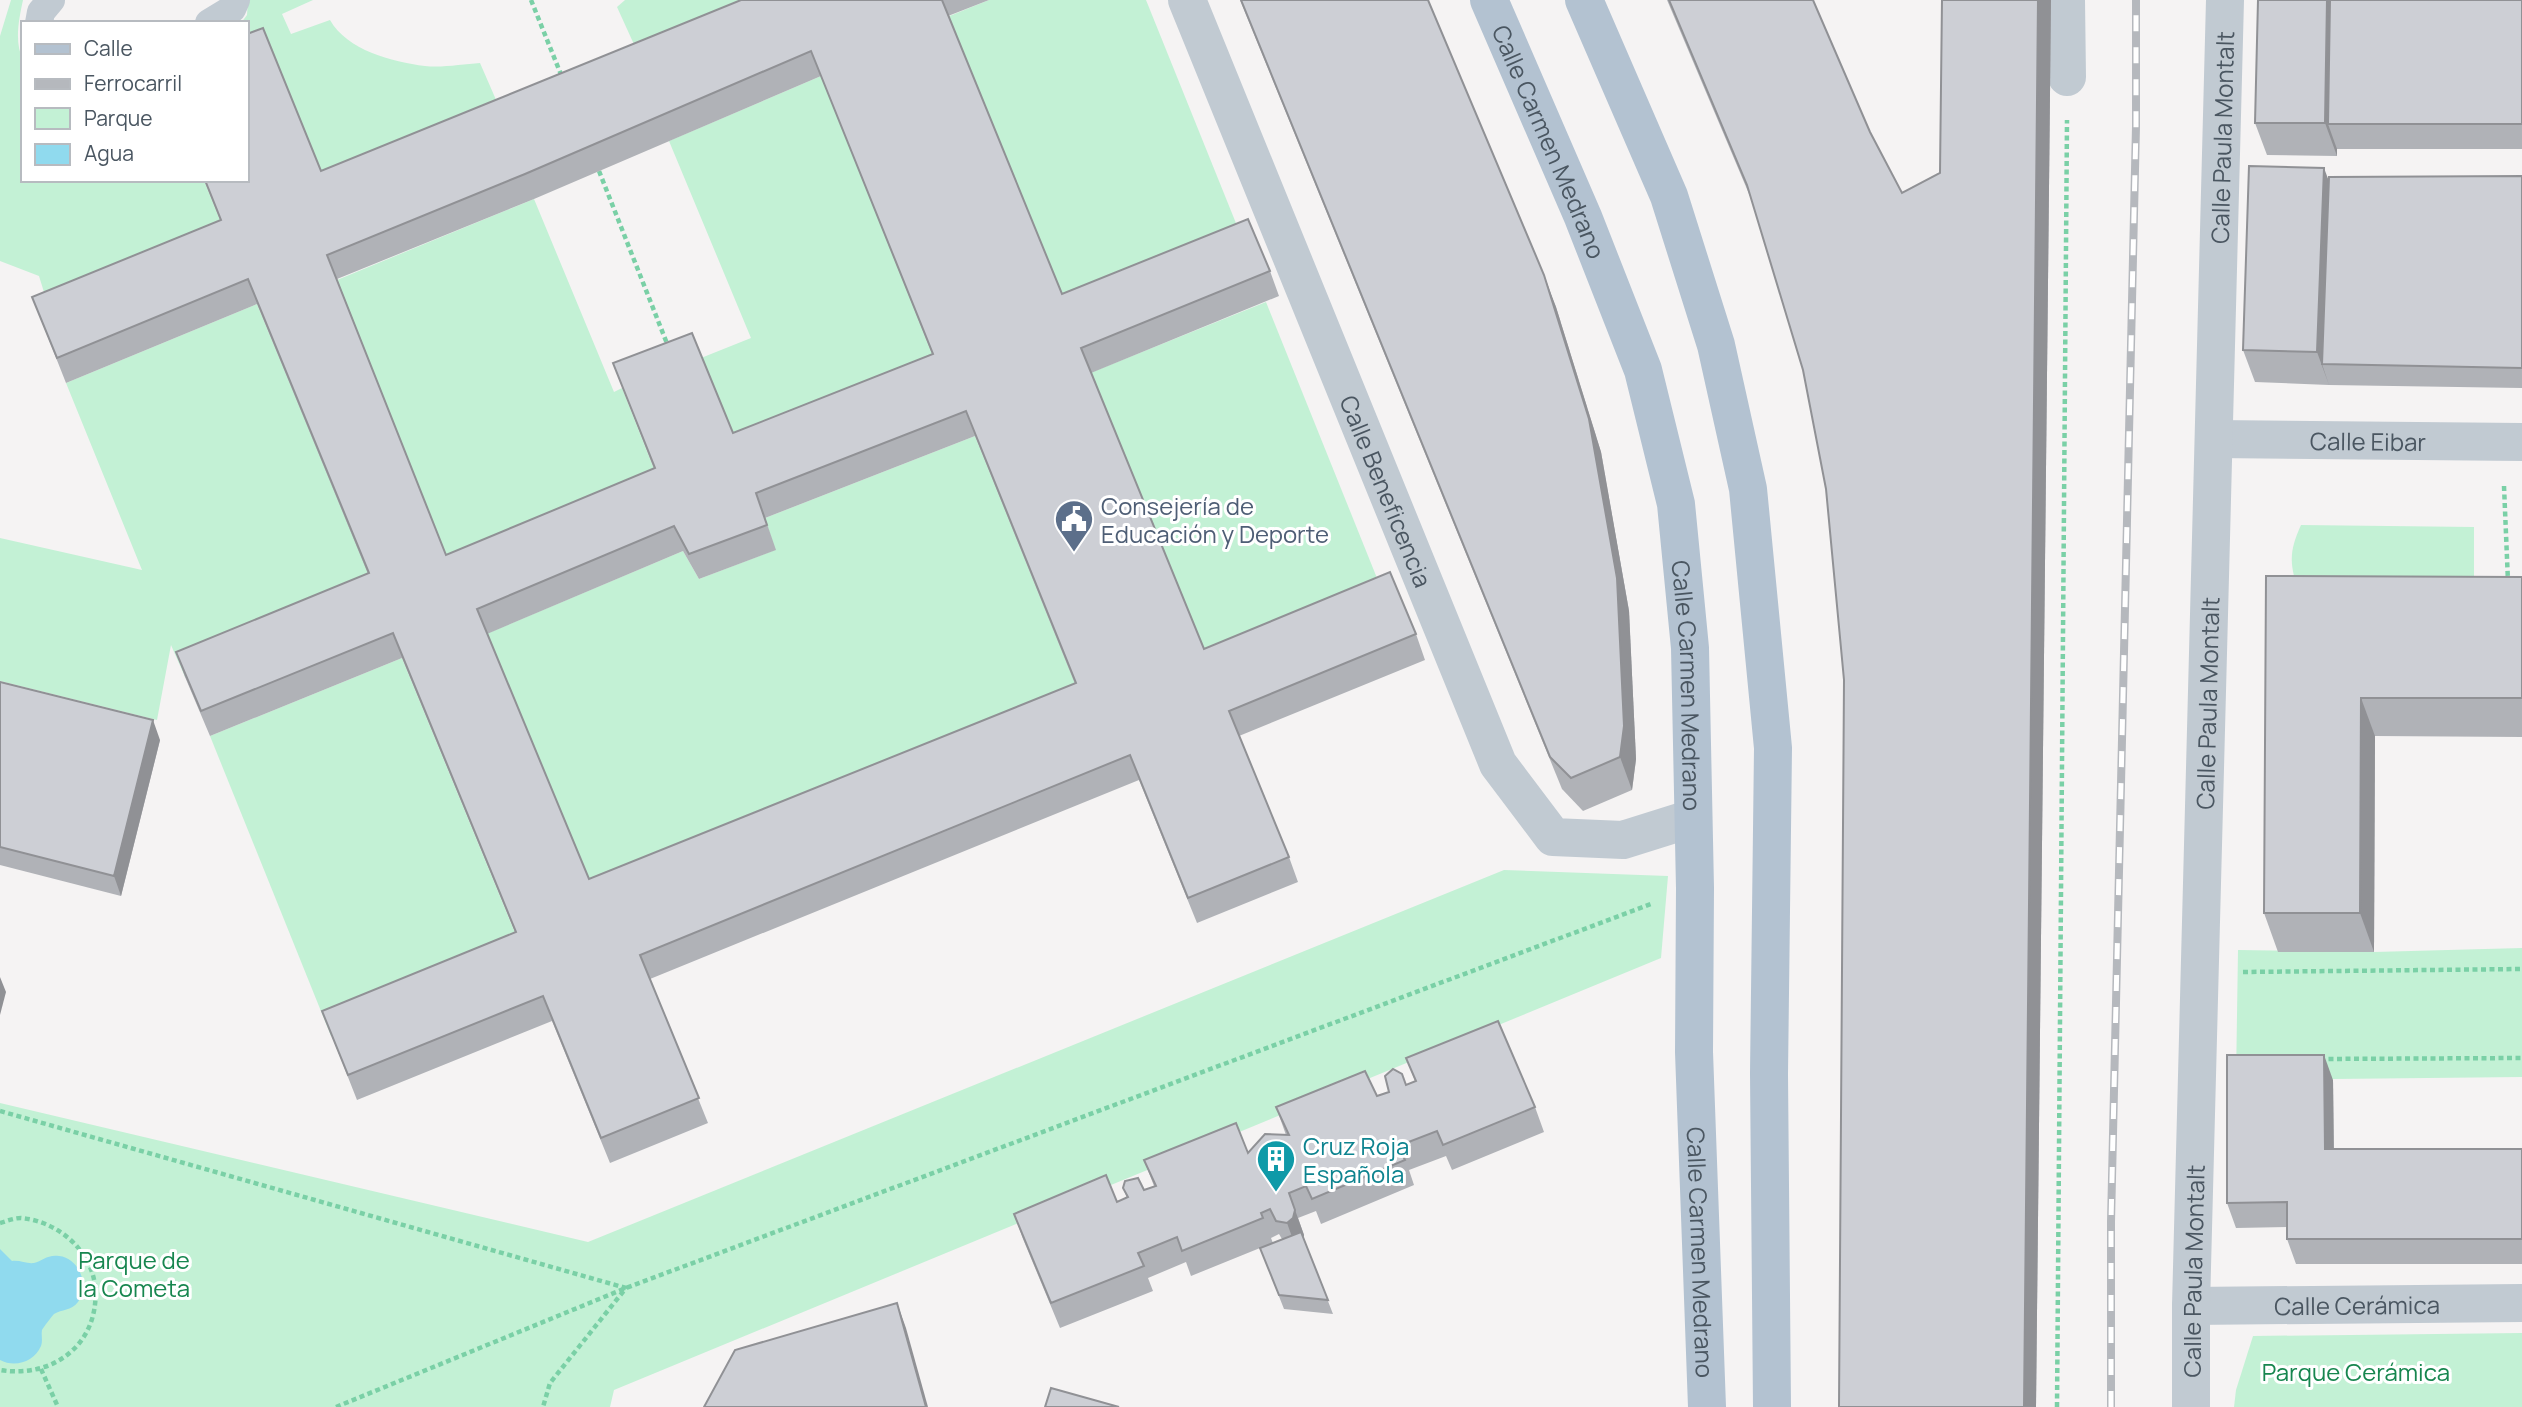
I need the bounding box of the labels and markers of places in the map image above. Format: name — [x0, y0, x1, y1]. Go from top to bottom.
place label: Consejería de Educación y Deporte — [1101, 489, 1329, 550]
public building icon: Consejería de Educación y Deporte — [1053, 498, 1095, 553]
place label: Cruz Roja Española — [1303, 1129, 1409, 1190]
building icon: Cruz Roja Española — [1255, 1138, 1297, 1193]

